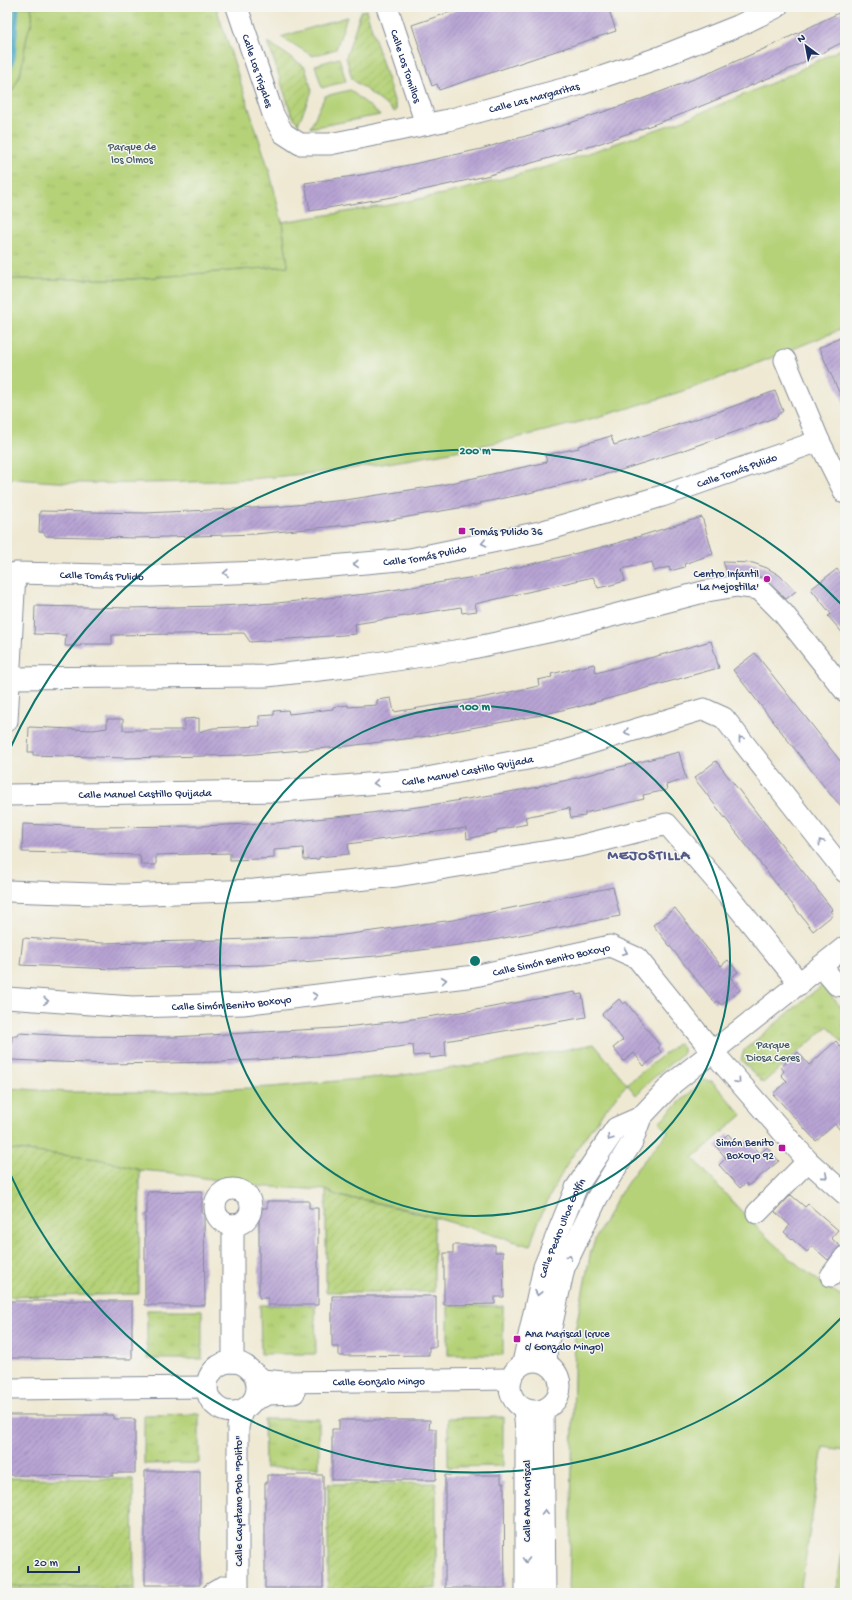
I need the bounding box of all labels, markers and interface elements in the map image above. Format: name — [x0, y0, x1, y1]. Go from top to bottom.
north arrow — [786, 26, 826, 66]
street label: Calle Los Tomillos — [387, 28, 423, 106]
text: N — [796, 32, 808, 46]
street label: Calle Los Trigales — [239, 33, 275, 110]
street label: Calle Las Margaritas — [488, 81, 582, 117]
park label: Parque de los Olmos — [107, 142, 156, 167]
text: 200 m — [460, 445, 491, 459]
street label: Calle Tomás Pulido — [696, 452, 779, 491]
one-way arrow — [674, 486, 681, 495]
marker: Tomás Pulido 36 — [457, 526, 467, 536]
place label: Tomás Pulido 36 — [469, 527, 543, 539]
one-way arrow — [481, 539, 487, 547]
street label: Calle Tomás Pulido — [383, 543, 468, 569]
one-way arrow — [353, 559, 359, 568]
place label: Centro Infantil 'La Mejostilla' — [694, 568, 760, 594]
one-way arrow — [223, 569, 229, 577]
street label: Calle Tomás Pulido — [60, 570, 144, 584]
marker: Centro Infantil 'La Mejostilla' — [762, 574, 772, 584]
text: 100 m — [459, 701, 490, 715]
one-way arrow — [623, 727, 630, 736]
one-way arrow — [738, 737, 745, 744]
street label: Calle Manuel Castillo Quijada — [402, 754, 535, 789]
one-way arrow — [373, 778, 379, 787]
street label: Calle Manuel Castillo Quijada — [78, 788, 213, 802]
one-way arrow — [819, 839, 826, 846]
district label: MEJOSTILLA — [608, 847, 691, 865]
street label: Calle Simón Benito Boxoyo — [492, 942, 612, 980]
one-way arrow — [621, 947, 629, 955]
centre of rings — [468, 954, 482, 968]
one-way arrow — [441, 976, 447, 985]
one-way arrow — [312, 992, 318, 1001]
street label: Calle Simón Benito Boxoyo — [172, 994, 292, 1014]
one-way arrow — [43, 996, 49, 1005]
park label: Parque Diosa Ceres — [745, 1040, 801, 1065]
one-way arrow — [733, 1076, 740, 1083]
one-way arrow — [607, 1134, 614, 1141]
place label: Simón Benito Boxoyo 92 — [716, 1138, 775, 1163]
marker: Simón Benito Boxoyo 92 — [777, 1143, 787, 1153]
one-way arrow — [821, 1172, 828, 1179]
street label: Calle Pedro Ulloa Golfín — [538, 1176, 589, 1279]
one-way arrow — [564, 1254, 572, 1262]
one-way arrow — [534, 1290, 543, 1296]
place label: Ana Mariscal (cruce c/ Gonzalo Mingo) — [525, 1329, 610, 1354]
marker: Ana Mariscal (cruce c/ Gonzalo Mingo) — [512, 1334, 522, 1344]
street label: Calle Gonzalo Mingo — [333, 1376, 425, 1389]
street label: Calle Cayetano Polo "Polito" — [234, 1436, 246, 1566]
street label: Calle Ana Mariscal — [522, 1459, 534, 1542]
one-way arrow — [540, 1509, 549, 1515]
scale bar — [28, 1548, 79, 1574]
text: 20 m — [34, 1557, 59, 1571]
one-way arrow — [522, 1557, 530, 1563]

